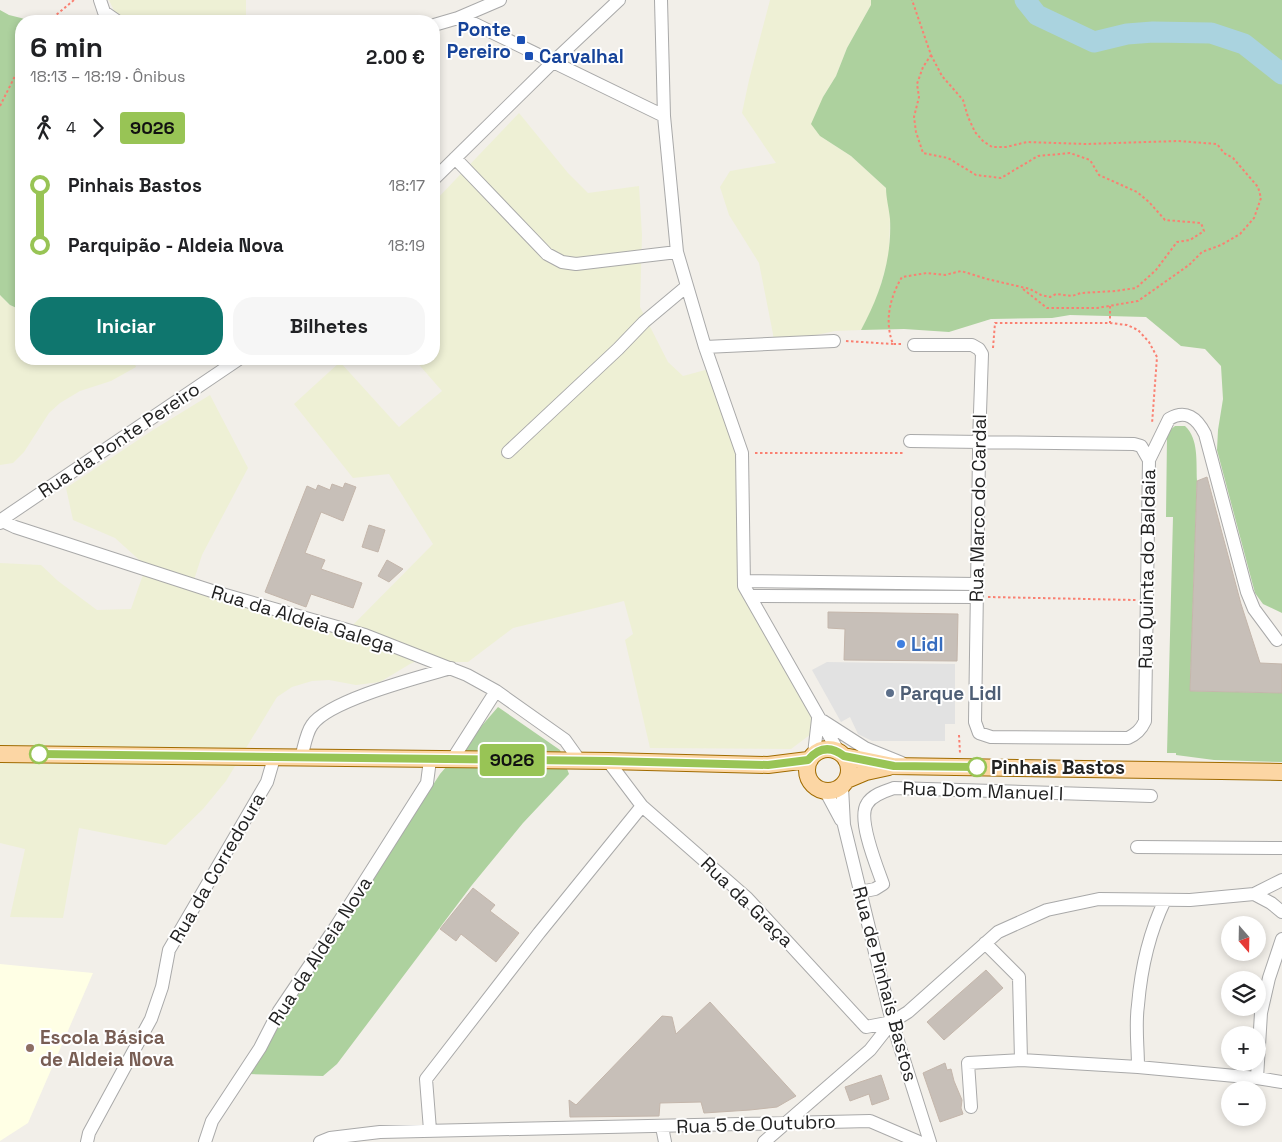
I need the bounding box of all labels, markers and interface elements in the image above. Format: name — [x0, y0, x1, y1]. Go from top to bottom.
place label: Ponte Pereiro — [447, 17, 511, 64]
text: 6 min — [30, 29, 103, 65]
marker: Ponte Pereiro — [515, 34, 527, 46]
place label: Carvalhal — [539, 44, 624, 69]
text: 2.00 € — [366, 45, 425, 70]
marker: Carvalhal — [523, 50, 535, 62]
text: 18:13 – 18:19 · Ônibus — [30, 66, 185, 87]
icon: walk — [30, 114, 58, 142]
icon: forward — [84, 114, 112, 142]
text: 9026 — [130, 116, 175, 139]
text: 4 — [66, 117, 76, 138]
text: Pinhais Bastos — [68, 173, 202, 198]
text: 18:17 — [389, 175, 425, 196]
text: Parquipão - Aldeia Nova — [68, 233, 284, 258]
text: 18:19 — [388, 235, 425, 256]
button: Iniciar — [30, 297, 223, 355]
button: Bilhetes — [233, 297, 425, 355]
street label: Rua da Ponte Pereiro — [33, 377, 205, 503]
street label: Rua Marco do Cardal — [964, 414, 992, 602]
street label: Rua Quinta do Baldaia — [1133, 469, 1161, 669]
street label: Rua da Aldeia Galega — [208, 579, 398, 659]
place label: Lidl — [911, 632, 944, 657]
marker: Lidl — [895, 638, 907, 650]
place label: Parque Lidl — [900, 681, 1002, 706]
marker: Parque Lidl — [884, 687, 896, 699]
unlabelled marker — [29, 744, 49, 764]
line badge: 9026 — [477, 744, 547, 776]
text: 9026 — [490, 748, 534, 771]
place label: Pinhais Bastos — [991, 755, 1125, 780]
marker: Pinhais Bastos — [967, 757, 987, 777]
street label: Rua Dom Manuel I — [902, 776, 1064, 806]
street label: Rua da Corredoura — [164, 788, 270, 948]
street label: Rua da Graça — [695, 851, 799, 953]
street label: Rua da Aldeia Nova — [263, 872, 378, 1030]
street label: Rua de Pinhais Bastos — [847, 884, 923, 1084]
north arrow — [1221, 916, 1266, 961]
map controls — [1221, 916, 1266, 1126]
button: layers — [1221, 971, 1266, 1016]
place label: Escola Básica de Aldeia Nova — [40, 1025, 174, 1072]
button: + — [1221, 1026, 1266, 1071]
marker: Escola Básica de Aldeia Nova — [24, 1042, 36, 1054]
button: − — [1221, 1081, 1266, 1126]
street label: Rua 5 de Outubro — [676, 1109, 836, 1139]

